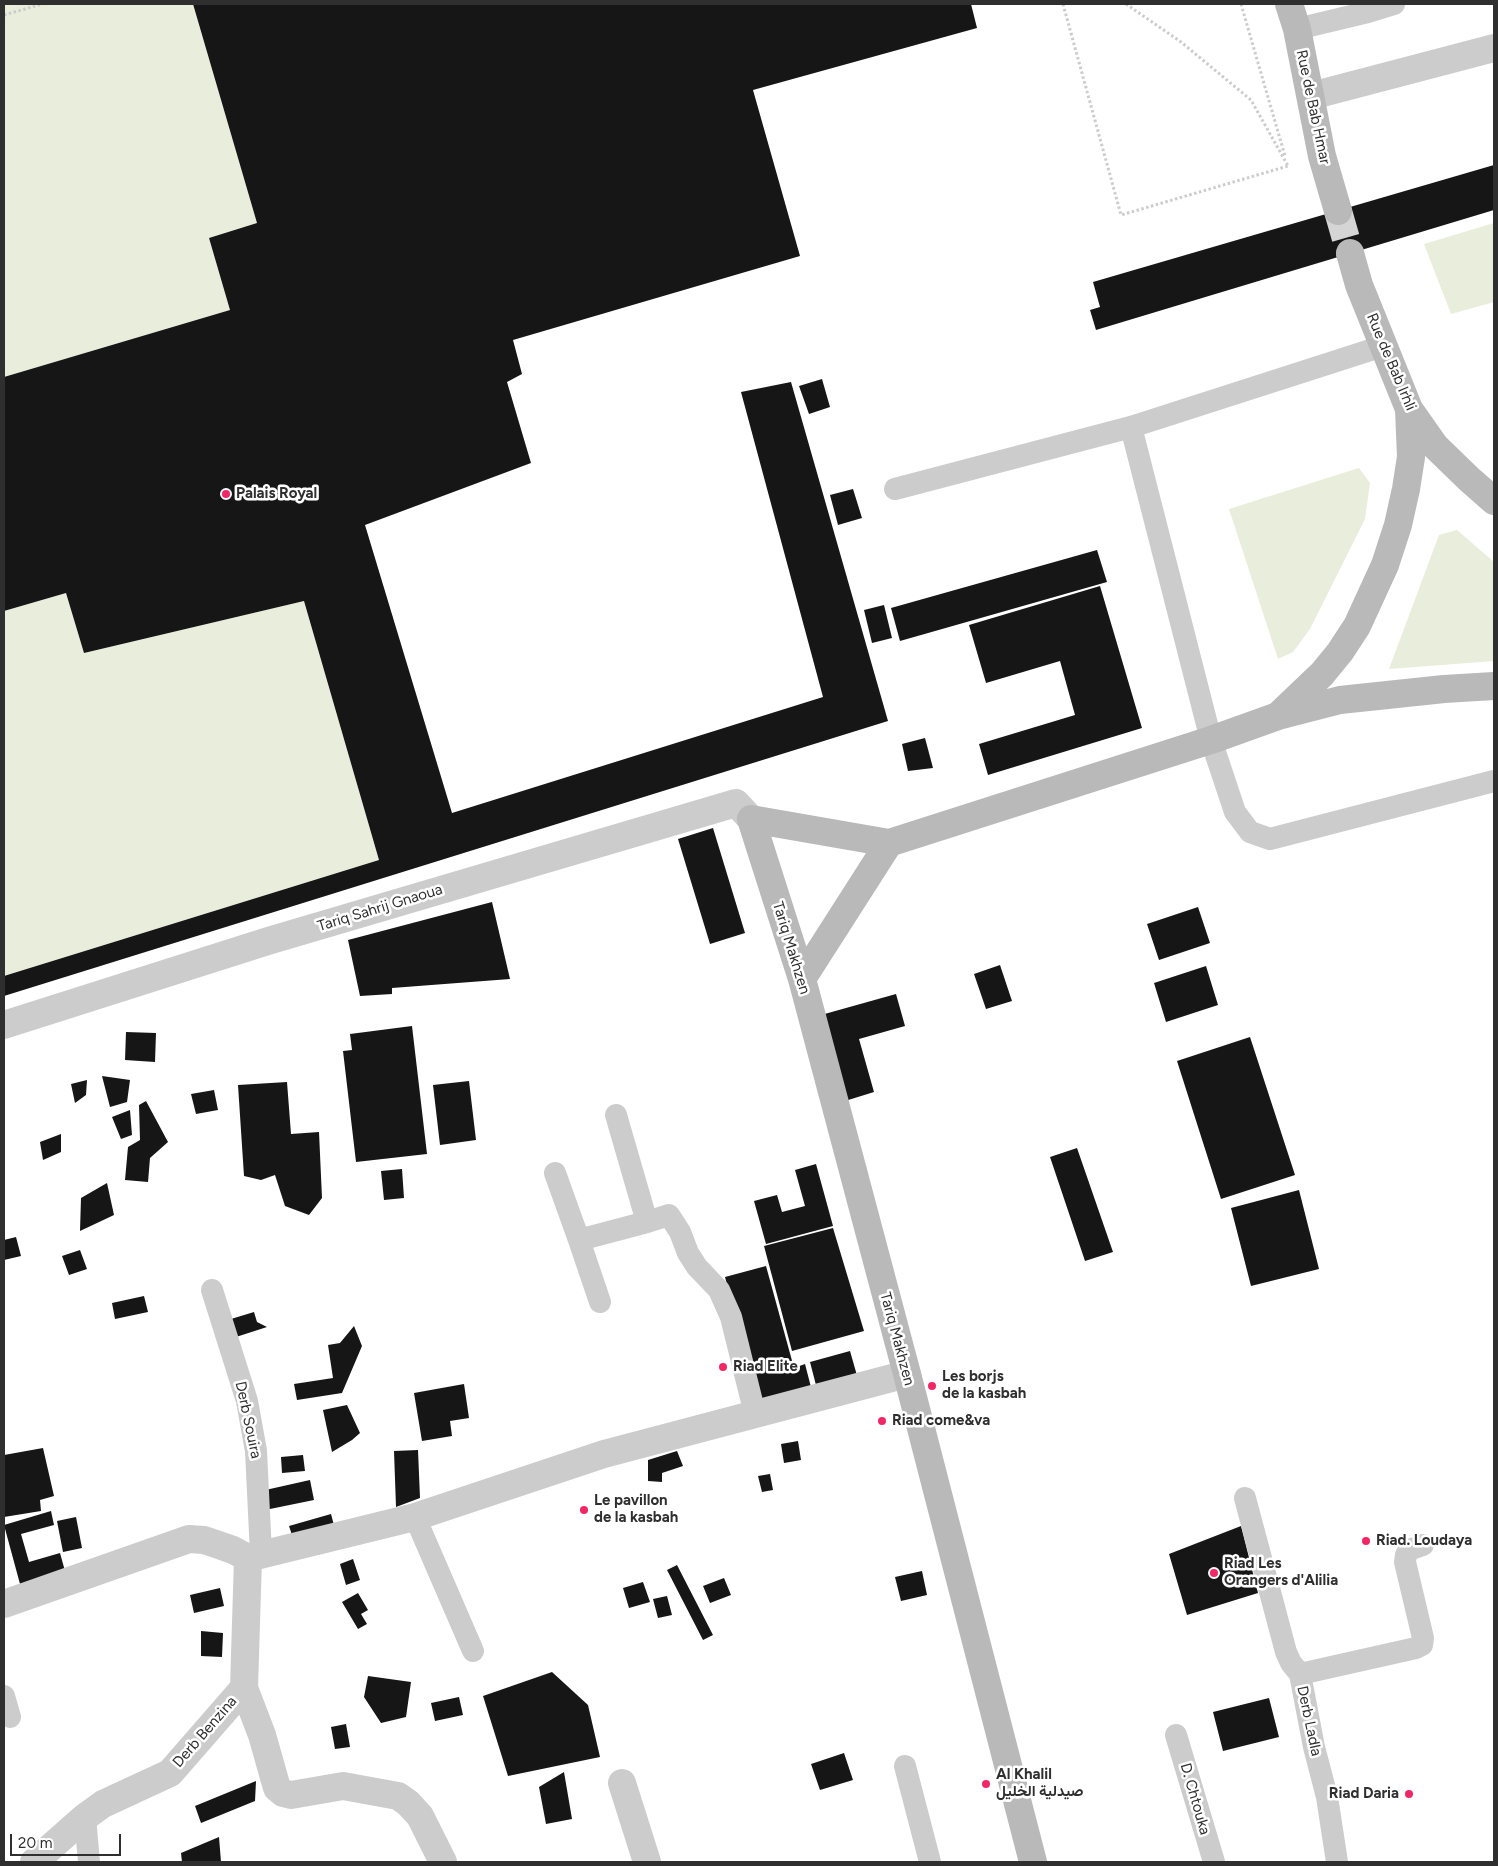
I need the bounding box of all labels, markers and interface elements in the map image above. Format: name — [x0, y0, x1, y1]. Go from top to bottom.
street label: Rue de Bab Hmar — [1292, 48, 1334, 166]
street label: Rue de Bab Irhli — [1362, 311, 1420, 413]
place label: Palais Royal — [236, 485, 317, 503]
marker: Palais Royal — [220, 488, 232, 500]
street label: Tariq Sahrij Gnaoua — [315, 880, 445, 936]
street label: Tariq Makhzen — [768, 900, 814, 996]
street label: Tariq Makhzen — [876, 1290, 918, 1388]
place label: Riad Elite — [733, 1358, 798, 1376]
marker: Riad Elite — [717, 1361, 729, 1373]
place label: Les borjs de la kasbah — [942, 1368, 1026, 1403]
street label: Derb Souira — [231, 1380, 265, 1460]
marker: Les borjs de la kasbah — [926, 1380, 938, 1392]
place label: Riad come&va — [892, 1412, 990, 1430]
marker: Riad come&va — [876, 1415, 888, 1427]
place label: Le pavillon de la kasbah — [594, 1492, 678, 1527]
marker: Le pavillon de la kasbah — [578, 1504, 590, 1516]
place label: Riad. Loudaya — [1376, 1532, 1472, 1550]
marker: Riad. Loudaya — [1360, 1535, 1372, 1547]
place label: Riad Les Orangers d'Alilia — [1224, 1555, 1338, 1590]
marker: Riad Les Orangers d'Alilia — [1208, 1567, 1220, 1579]
street label: Derb Ladla — [1293, 1684, 1325, 1758]
street label: Derb Benzina — [169, 1693, 241, 1771]
street label: D. Chtouka — [1176, 1761, 1214, 1837]
place label: Al Khalil صيدلية الخليل — [996, 1766, 1083, 1801]
marker: Al Khalil صيدلية الخليل — [980, 1778, 992, 1790]
place label: Riad Daria — [1329, 1785, 1399, 1803]
marker: Riad Daria — [1403, 1788, 1415, 1800]
scale bar — [12, 1824, 124, 1856]
text: 20 m — [18, 1834, 52, 1852]

